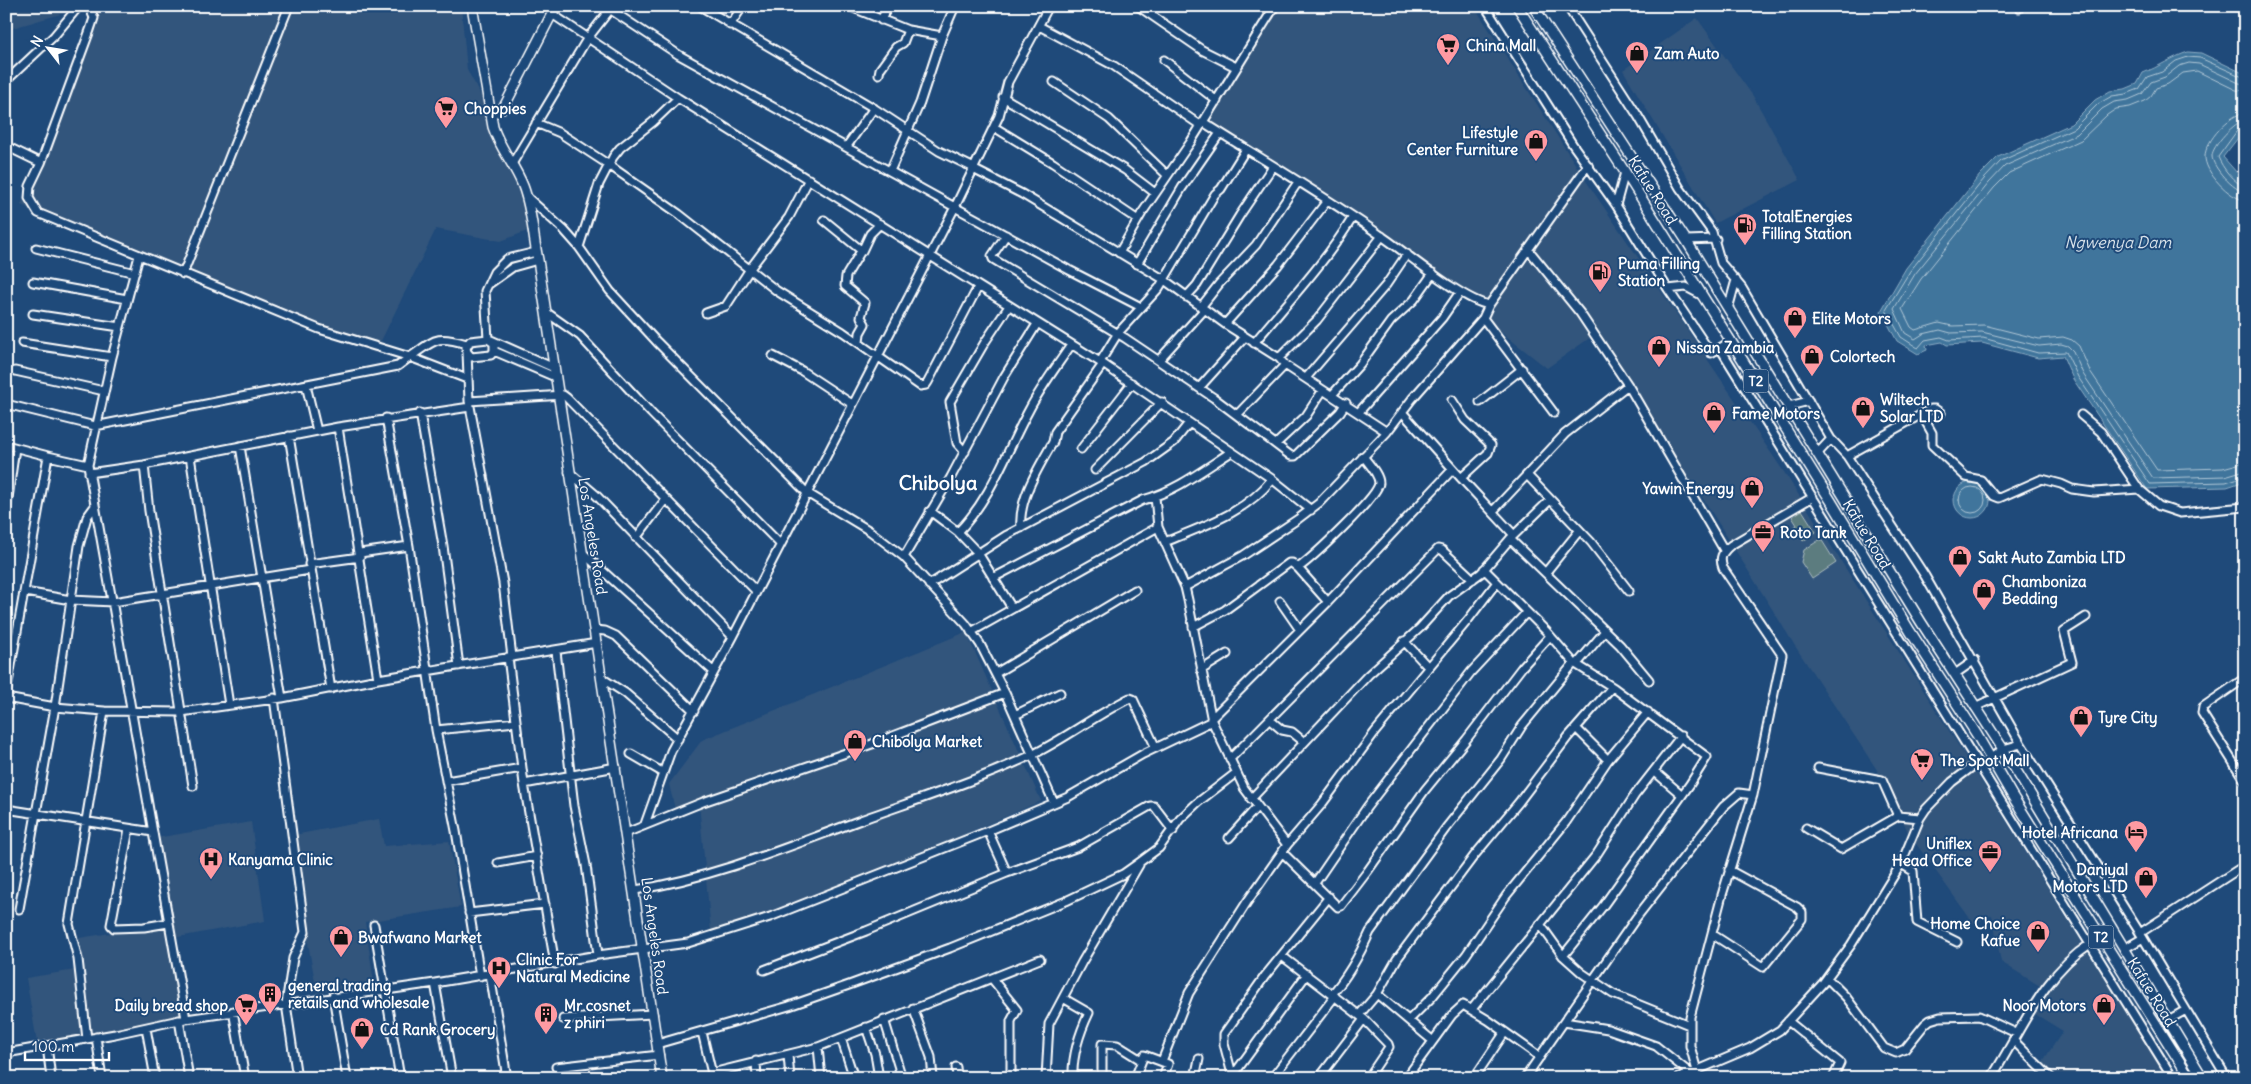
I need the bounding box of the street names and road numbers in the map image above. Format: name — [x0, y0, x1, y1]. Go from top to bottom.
street label: Kafue Road — [1624, 152, 1682, 228]
road number: T2 — [1744, 370, 1768, 392]
street label: Los Angeles Road — [574, 476, 612, 596]
street label: Kafue Road — [1839, 496, 1895, 573]
street label: Los Angeles Road — [637, 876, 673, 996]
road number: T2 — [2088, 926, 2114, 949]
street label: Kafue Road — [2123, 954, 2181, 1030]

